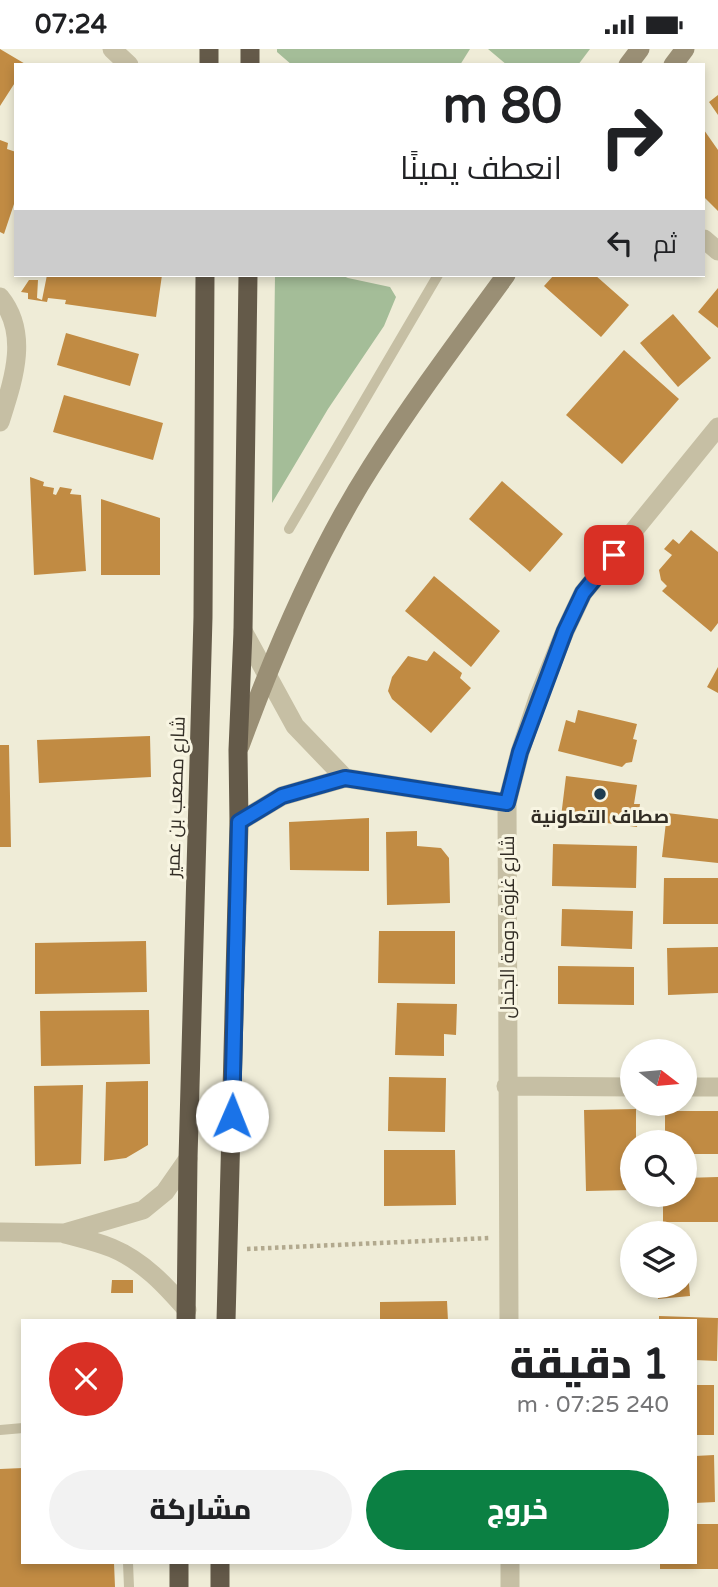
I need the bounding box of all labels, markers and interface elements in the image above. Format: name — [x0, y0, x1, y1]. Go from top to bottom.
text: 07:24 — [35, 9, 107, 40]
text: 80 m — [443, 77, 562, 136]
icon: right — [586, 91, 677, 182]
text: انعطف يمينًا — [400, 150, 562, 188]
icon: left — [601, 224, 639, 262]
text: ثم — [653, 229, 677, 260]
pin — [584, 525, 644, 585]
icon: arrive — [595, 536, 633, 574]
street label: شارع مصعب بن عمير — [162, 716, 192, 879]
marker: صطاف التعاونية — [592, 786, 608, 802]
place label: صطاف التعاونية — [531, 806, 669, 828]
street label: شارع غزوة دومة الجندل — [497, 836, 521, 1018]
north arrow — [620, 1039, 696, 1117]
map controls — [620, 1039, 697, 1298]
position arrow — [195, 1079, 269, 1153]
button: search — [620, 1130, 697, 1207]
button: layers — [620, 1221, 697, 1298]
text: 1 دقيقة — [510, 1339, 669, 1390]
button: close — [49, 1342, 123, 1416]
text: 240 m · 07:25 — [517, 1391, 669, 1419]
button: مشاركة — [49, 1470, 352, 1550]
button: خروج — [366, 1470, 669, 1550]

